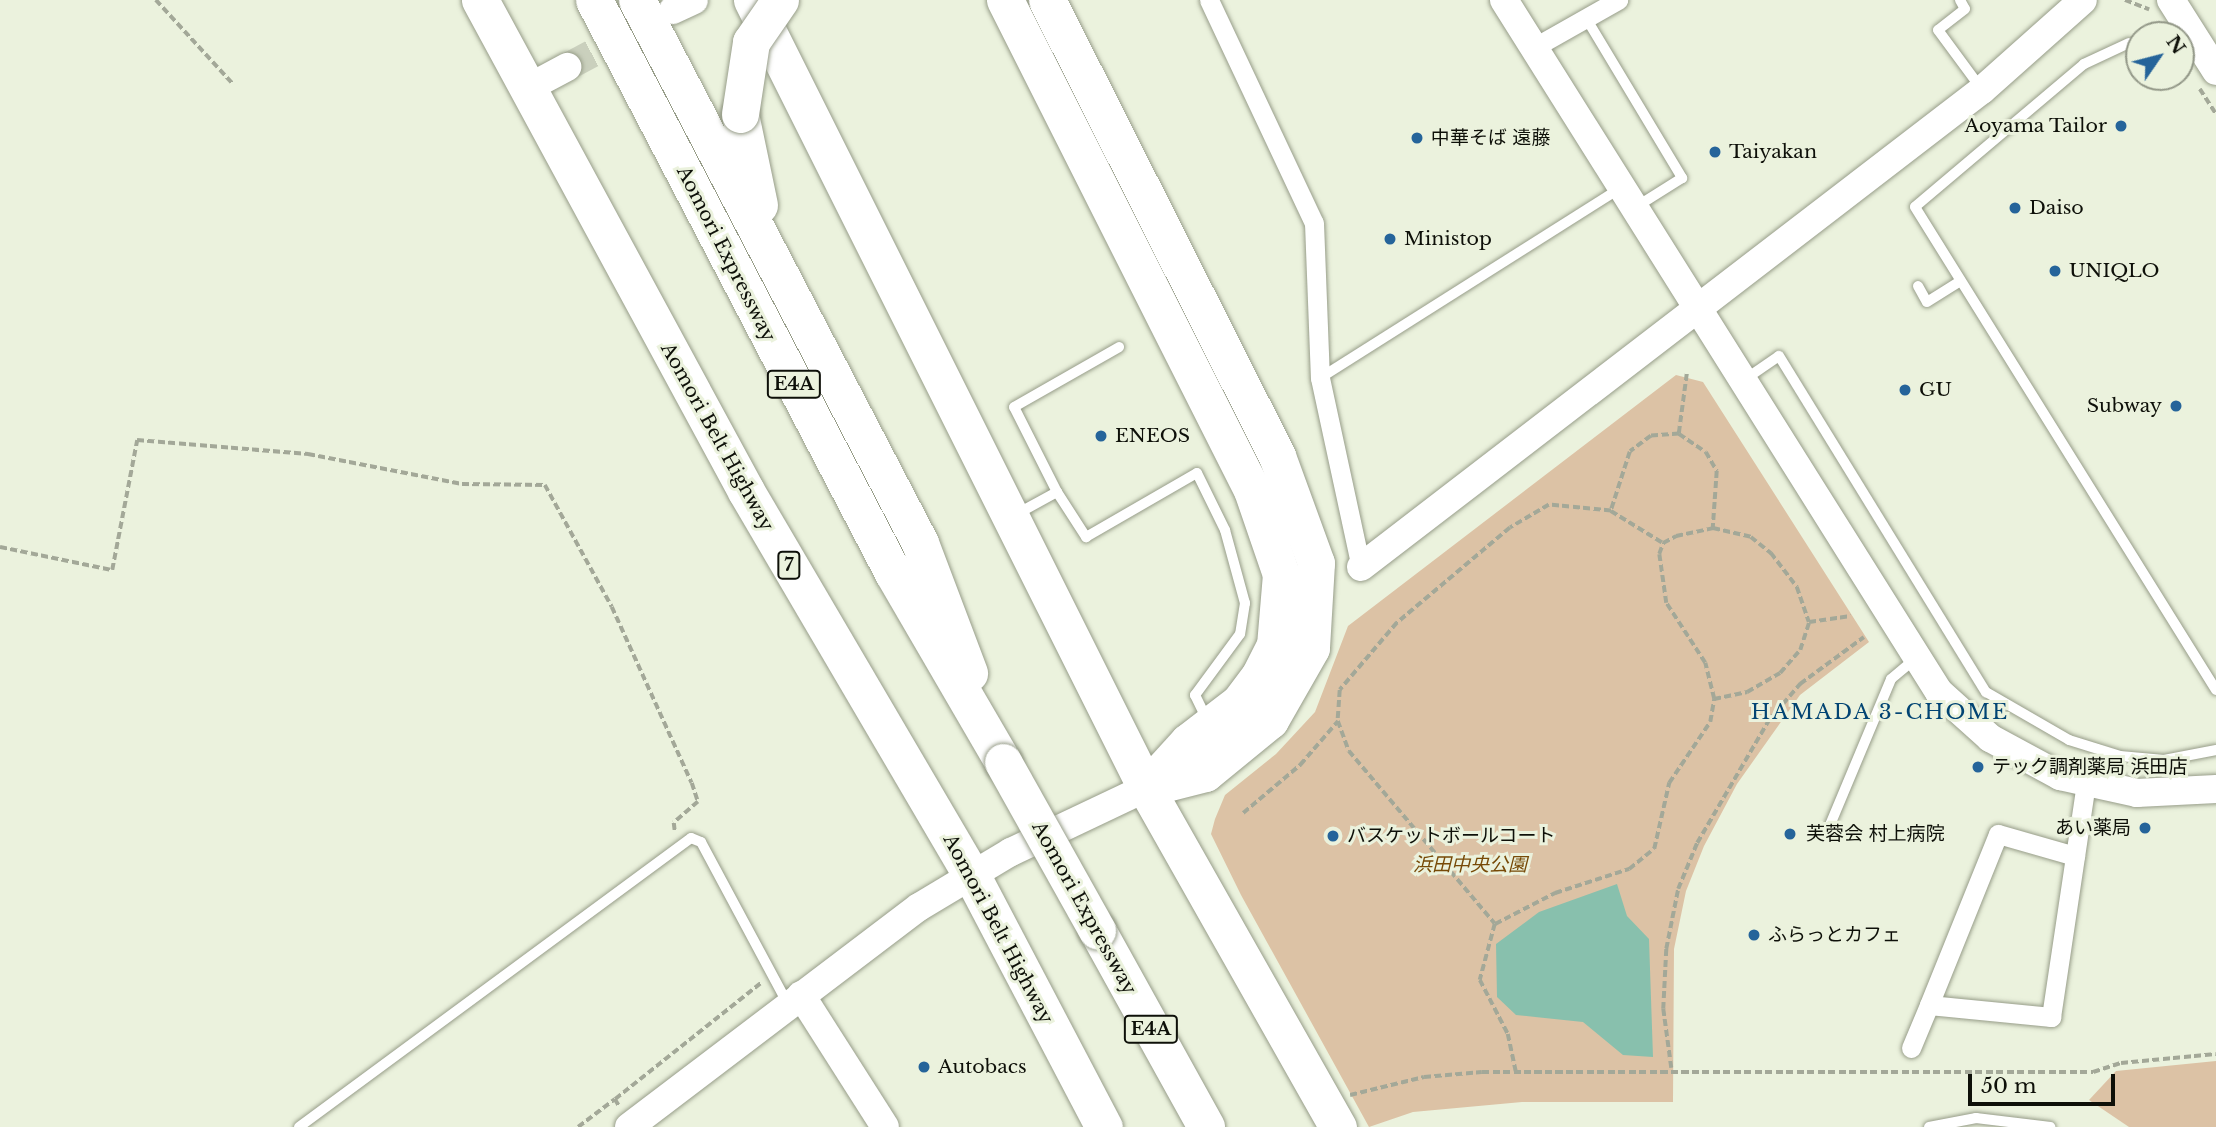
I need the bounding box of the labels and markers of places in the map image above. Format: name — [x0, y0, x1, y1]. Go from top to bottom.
place label: Aoyama Tailor — [1964, 115, 2107, 137]
marker: Aoyama Tailor — [2113, 118, 2129, 134]
place label: 中華そば 遠藤 — [1431, 127, 1550, 149]
marker: 中華そば 遠藤 — [1409, 130, 1425, 146]
place label: Taiyakan — [1729, 141, 1817, 163]
marker: Taiyakan — [1707, 144, 1723, 160]
place label: Daiso — [2029, 197, 2084, 219]
marker: Daiso — [2007, 200, 2023, 216]
place label: Ministop — [1404, 228, 1492, 250]
marker: Ministop — [1382, 231, 1398, 247]
place label: UNIQLO — [2069, 260, 2160, 282]
marker: UNIQLO — [2047, 263, 2063, 279]
place label: GU — [1919, 379, 1952, 401]
marker: GU — [1897, 382, 1913, 398]
place label: Subway — [2087, 395, 2162, 417]
marker: Subway — [2168, 398, 2184, 414]
place label: ENEOS — [1115, 425, 1190, 447]
marker: ENEOS — [1093, 428, 1109, 444]
place label: テック調剤薬局 浜田店 — [1992, 756, 2187, 778]
marker: テック調剤薬局 浜田店 — [1970, 759, 1986, 775]
place label: あい薬局 — [2055, 817, 2131, 839]
marker: あい薬局 — [2137, 820, 2153, 836]
place label: 芙蓉会 村上病院 — [1806, 823, 1944, 845]
marker: 芙蓉会 村上病院 — [1780, 824, 1800, 844]
place label: バスケットボールコート — [1347, 825, 1556, 847]
marker: バスケットボールコート — [1325, 828, 1341, 844]
place label: ふらっとカフェ — [1768, 924, 1901, 946]
marker: ふらっとカフェ — [1746, 927, 1762, 943]
place label: Autobacs — [938, 1056, 1027, 1078]
marker: Autobacs — [916, 1059, 932, 1075]

